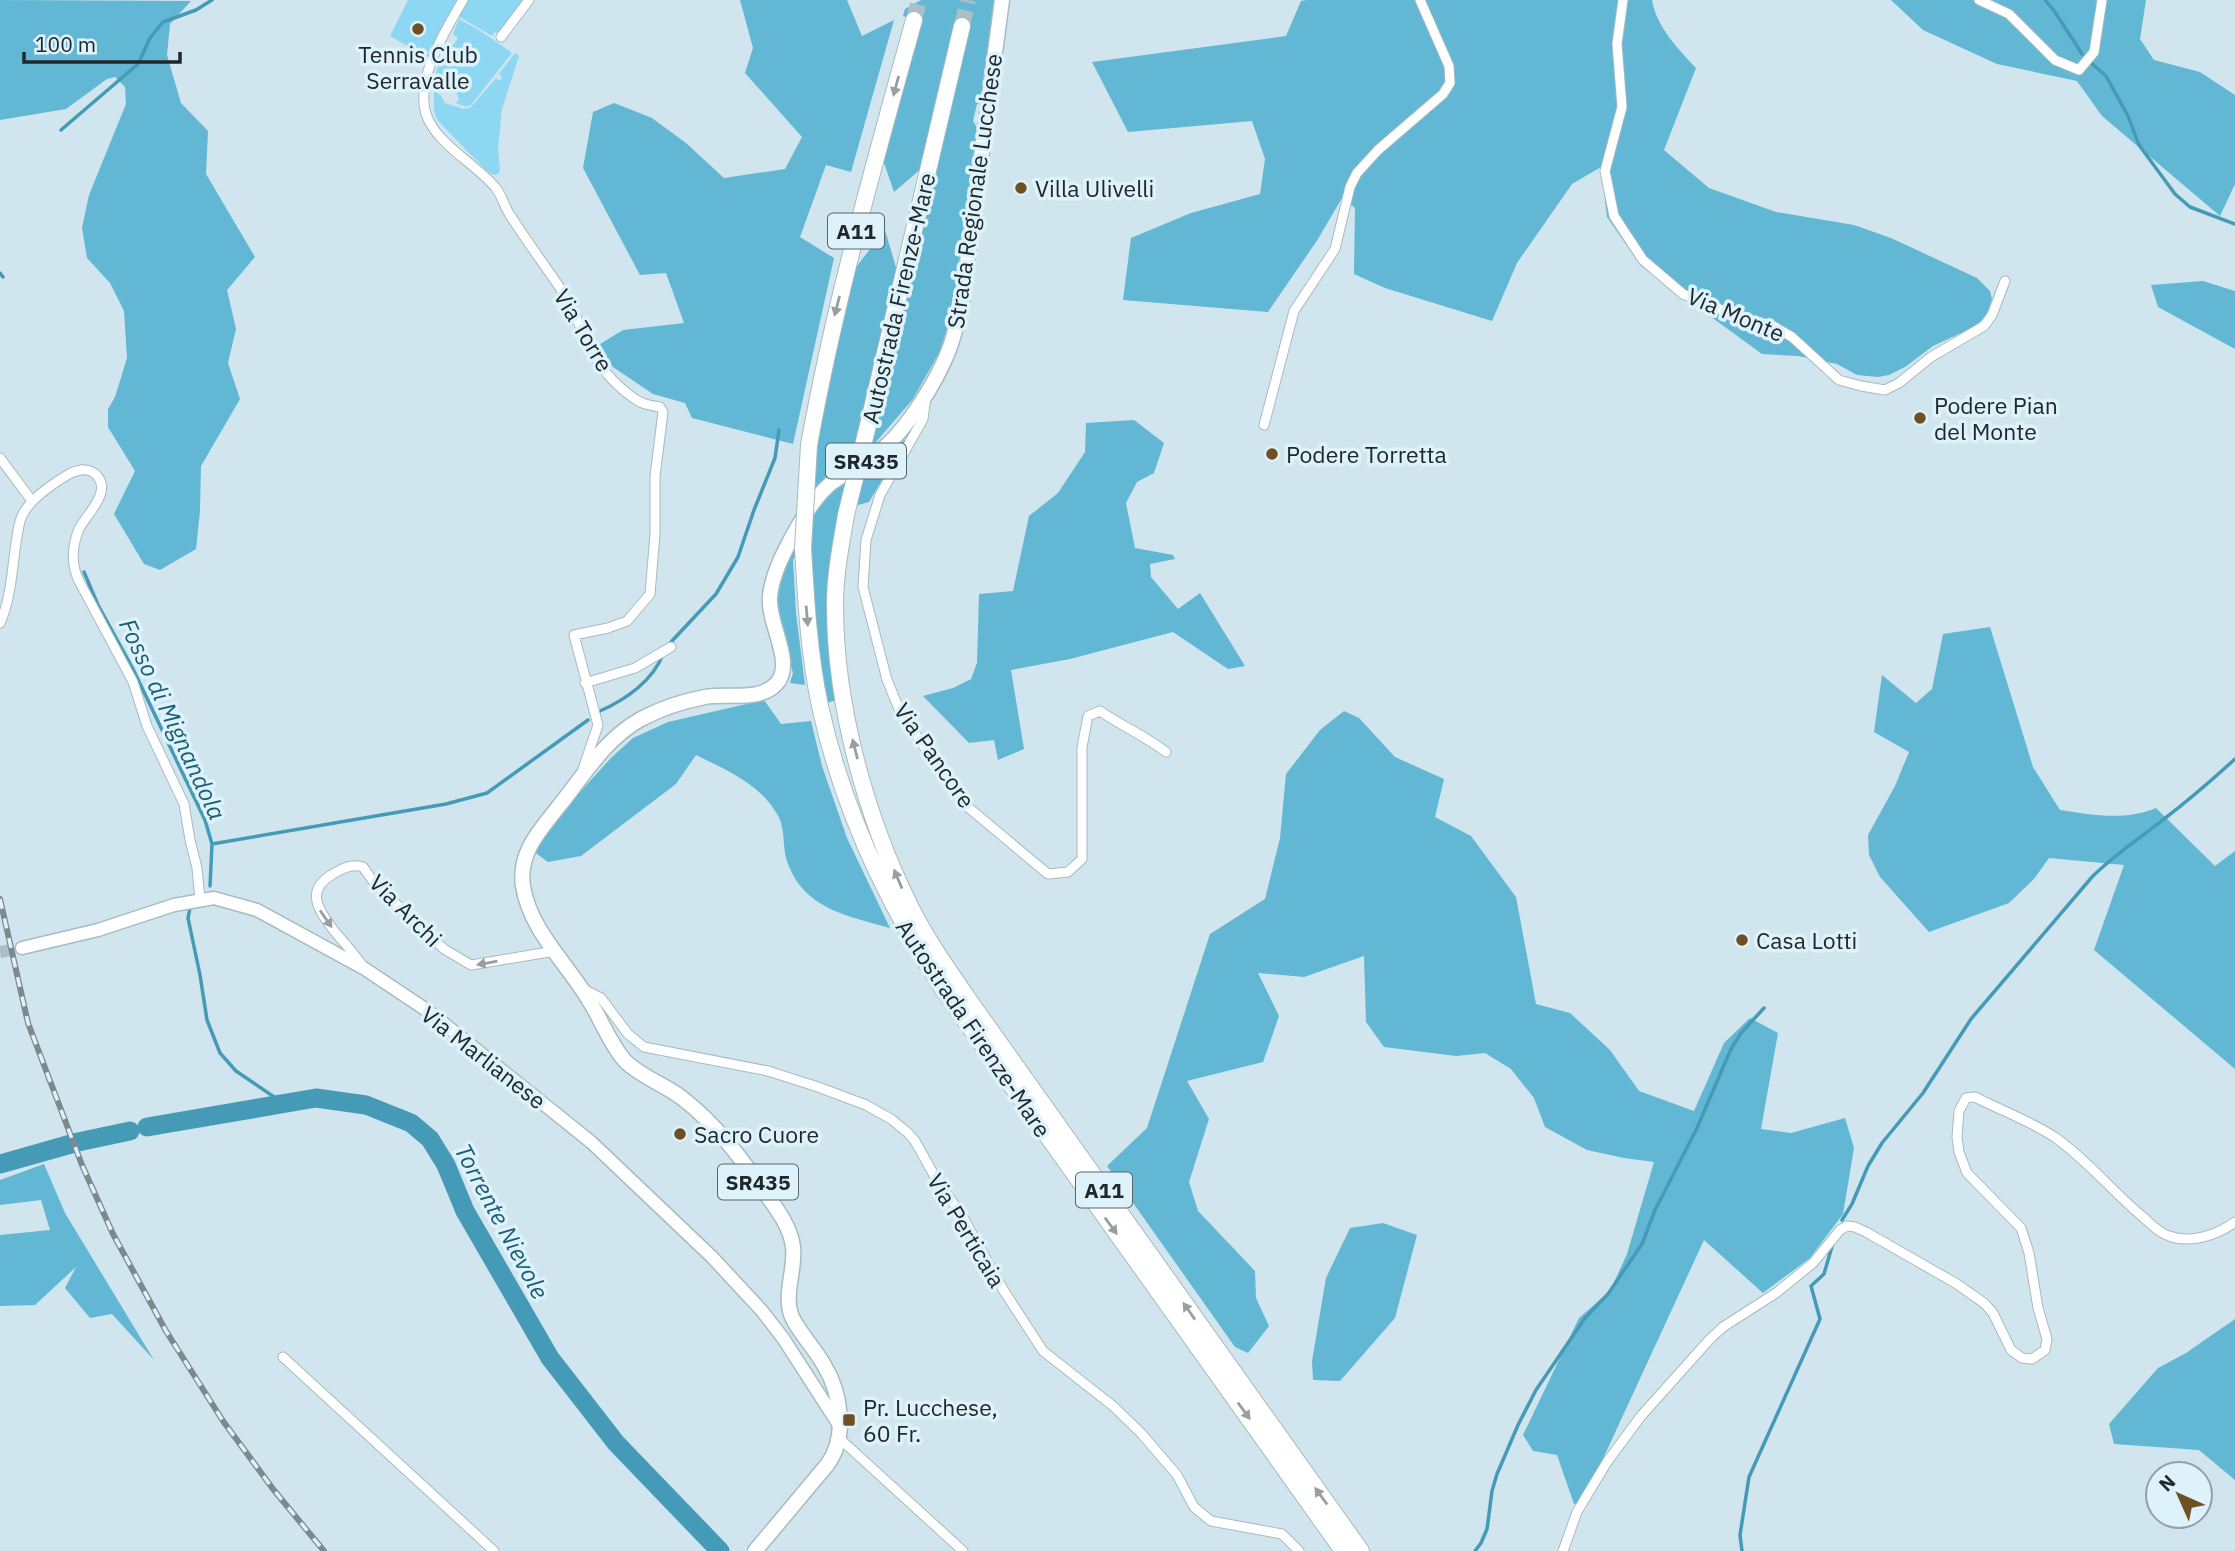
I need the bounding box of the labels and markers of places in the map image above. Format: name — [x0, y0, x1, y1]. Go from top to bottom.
marker: Tennis Club Serravalle — [410, 21, 426, 37]
place label: Tennis Club Serravalle — [358, 39, 478, 95]
place label: Villa Ulivelli — [1035, 173, 1154, 203]
marker: Villa Ulivelli — [1013, 180, 1029, 196]
place label: Podere Pian del Monte — [1934, 390, 2058, 446]
marker: Podere Pian del Monte — [1912, 410, 1928, 426]
place label: Podere Torretta — [1286, 439, 1447, 469]
marker: Podere Torretta — [1264, 446, 1280, 462]
place label: Casa Lotti — [1756, 925, 1857, 955]
marker: Casa Lotti — [1734, 932, 1750, 948]
place label: Sacro Cuore — [694, 1119, 819, 1149]
marker: Sacro Cuore — [672, 1126, 688, 1142]
place label: Pr. Lucchese, 60 Fr. — [863, 1392, 998, 1448]
marker: Pr. Lucchese, 60 Fr. — [841, 1412, 857, 1428]

